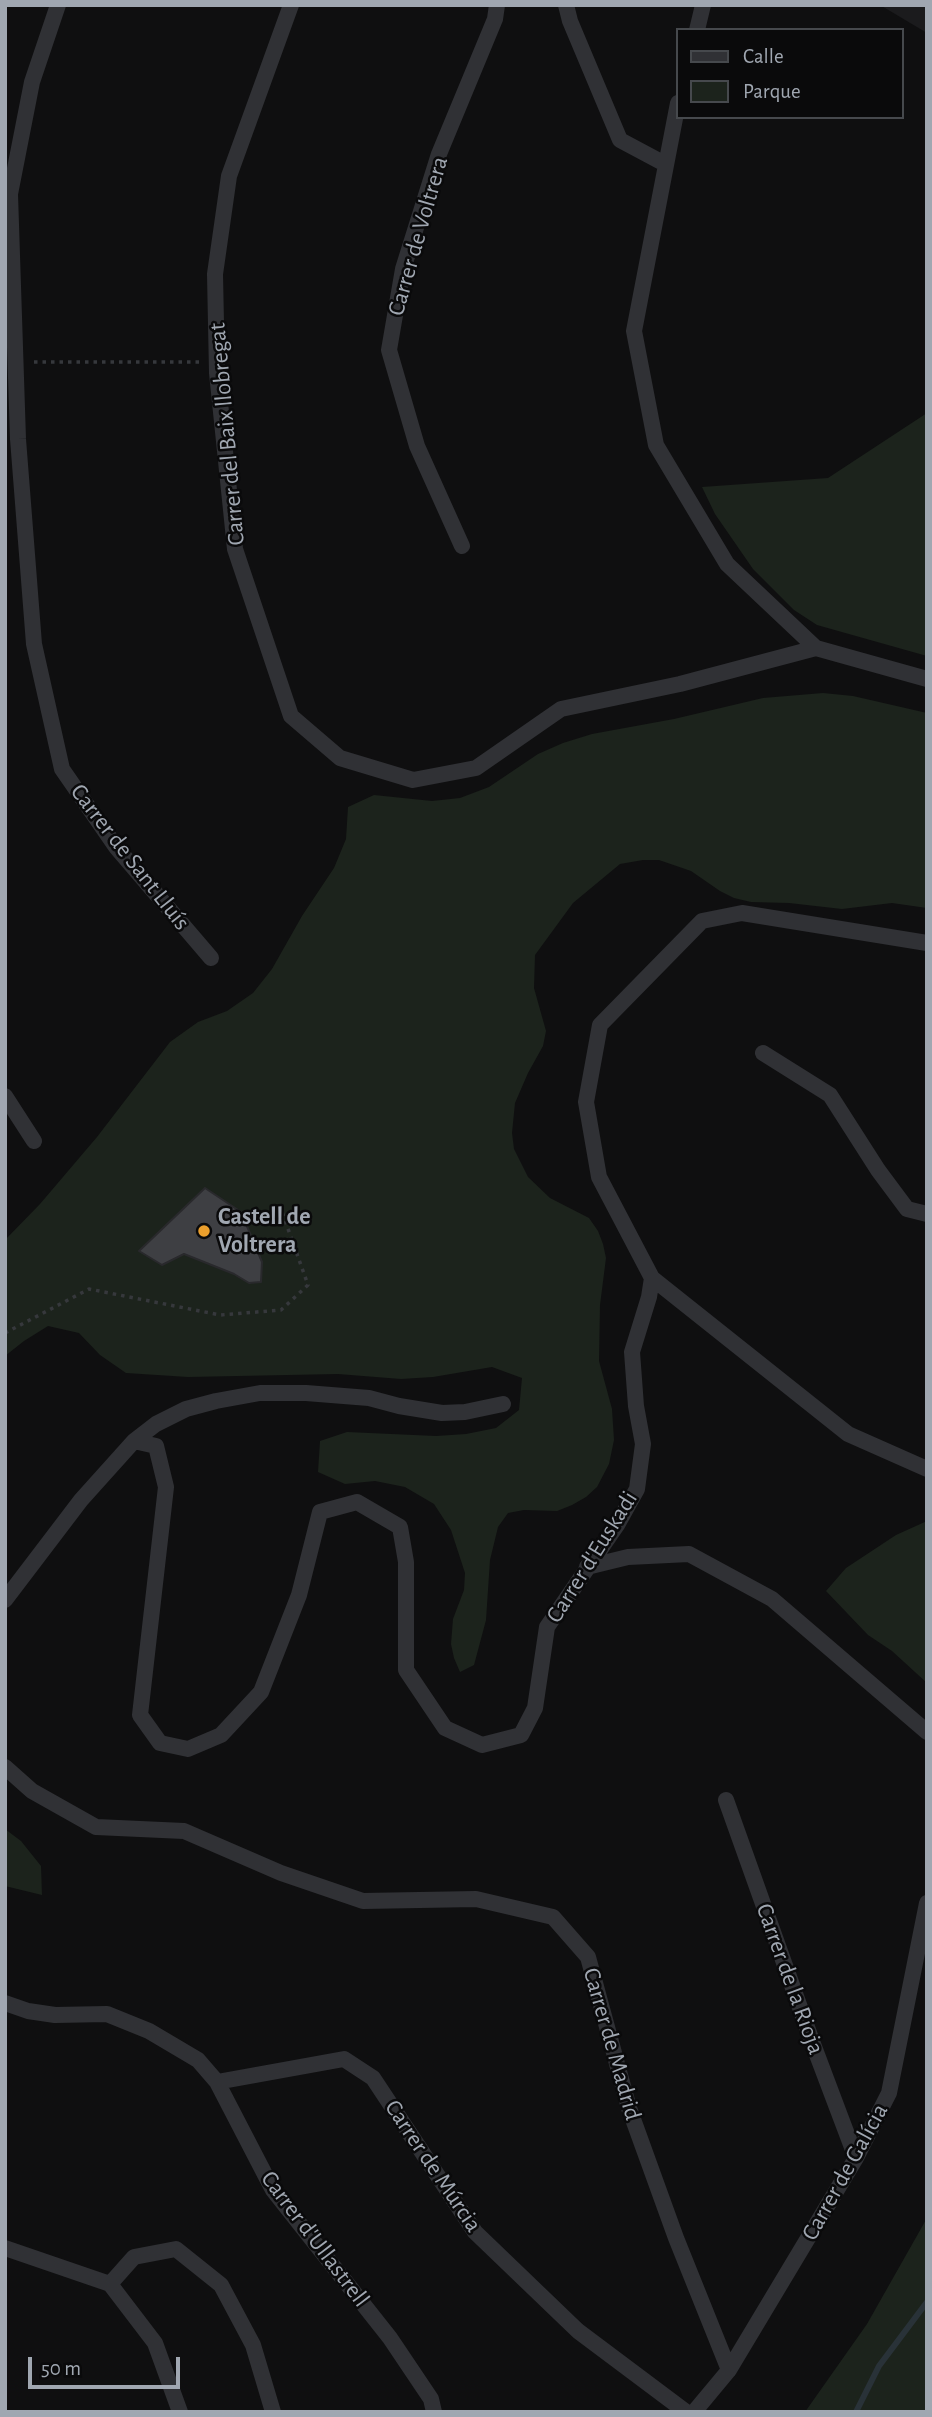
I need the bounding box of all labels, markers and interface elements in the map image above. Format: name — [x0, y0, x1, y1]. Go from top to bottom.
legend — [676, 28, 904, 119]
text: Calle — [743, 46, 784, 67]
text: Parque — [743, 81, 801, 102]
street label: Carrer de Voltrera — [382, 153, 454, 319]
street label: Carrer del Baix llobregat — [203, 321, 251, 547]
street label: Carrer de Sant Lluís — [64, 778, 196, 936]
place label: Castell de Voltrera — [218, 1203, 311, 1259]
marker: Castell de Voltrera — [196, 1223, 212, 1239]
street label: Carrer d'Euskadi — [540, 1486, 644, 1628]
street label: Carrer de la Rioja — [749, 1900, 831, 2058]
street label: Carrer de Madrid — [576, 1964, 648, 2124]
street label: Carrer de Múrcia — [378, 2094, 488, 2238]
street label: Carrer de Galícia — [796, 2098, 894, 2246]
street label: Carrer d'Ullastrell — [254, 2165, 376, 2313]
scale bar — [32, 2344, 184, 2388]
text: 50 m — [41, 2358, 81, 2379]

